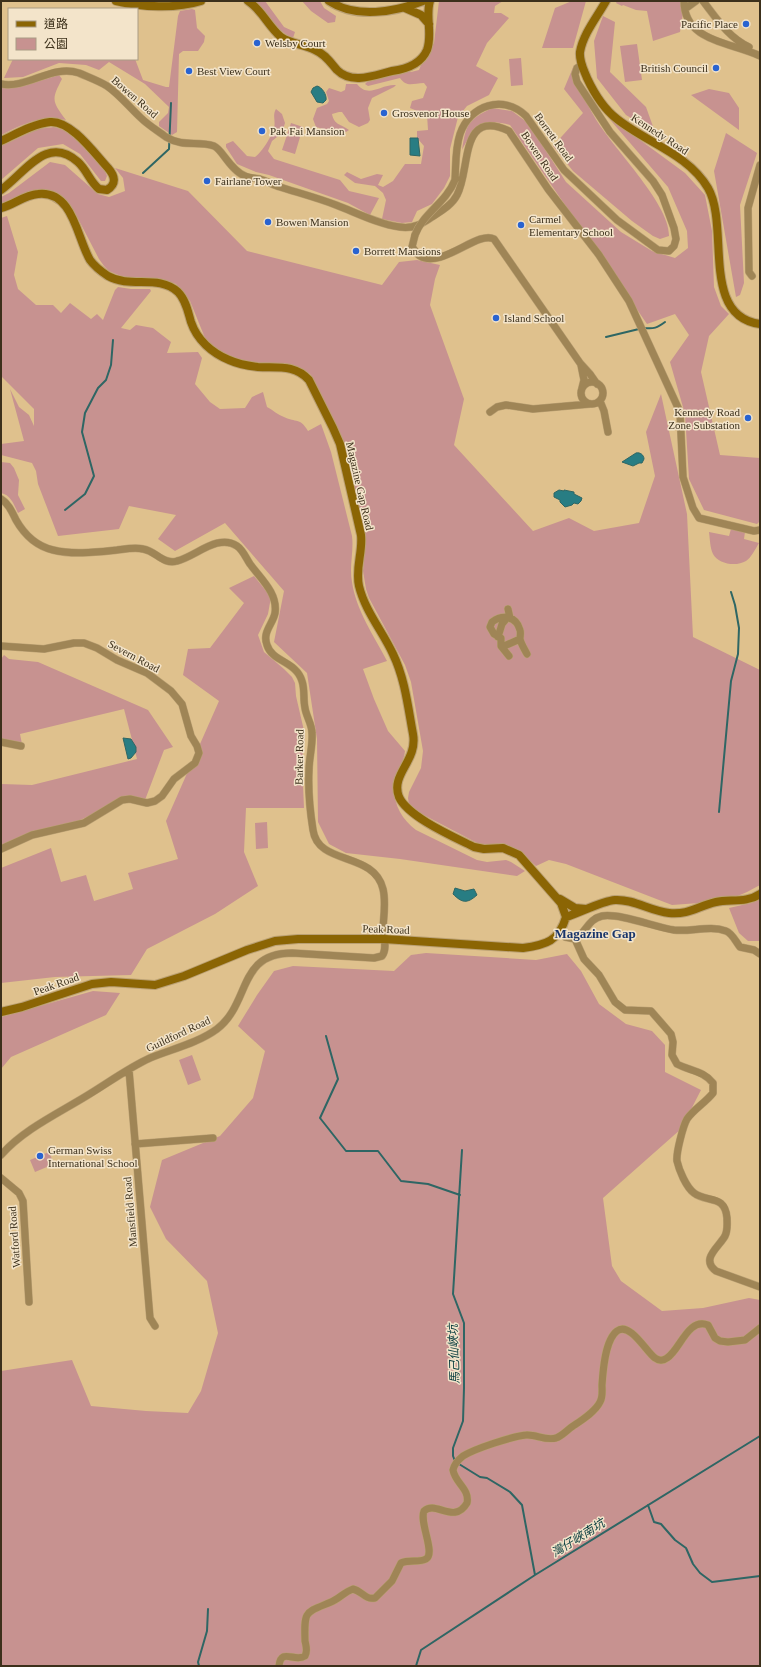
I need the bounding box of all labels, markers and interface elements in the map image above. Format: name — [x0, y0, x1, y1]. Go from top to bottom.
legend — [8, 8, 138, 60]
text: 道路 — [44, 17, 68, 31]
place label: Pacific Place — [681, 18, 738, 30]
marker: Pacific Place — [741, 19, 751, 29]
text: 公園 — [44, 37, 68, 51]
place label: Welsby Court — [265, 37, 326, 49]
marker: Welsby Court — [252, 38, 262, 48]
place label: British Council — [640, 62, 708, 74]
marker: British Council — [711, 63, 721, 73]
place label: Best View Court — [197, 65, 270, 77]
marker: Best View Court — [184, 66, 194, 76]
street label: Bowen Road — [110, 74, 161, 121]
place label: Grosvenor House — [392, 107, 469, 119]
marker: Grosvenor House — [379, 108, 389, 118]
street label: Borrett Road — [532, 110, 576, 164]
street label: Kennedy Road — [629, 111, 691, 157]
place label: Pak Fai Mansion — [270, 125, 345, 137]
marker: Pak Fai Mansion — [257, 126, 267, 136]
street label: Bowen Road — [519, 129, 561, 183]
place label: Fairlane Tower — [215, 175, 282, 187]
marker: Fairlane Tower — [202, 176, 212, 186]
place label: Carmel Elementary School — [529, 213, 613, 238]
place label: Bowen Mansion — [276, 216, 349, 228]
marker: Bowen Mansion — [263, 217, 273, 227]
marker: Carmel Elementary School — [516, 220, 526, 230]
place label: Borrett Mansions — [364, 245, 441, 257]
marker: Borrett Mansions — [351, 246, 361, 256]
place label: Island School — [504, 312, 564, 324]
marker: Island School — [491, 313, 501, 323]
place label: Kennedy Road Zone Substation — [668, 406, 740, 431]
marker: Kennedy Road Zone Substation — [743, 413, 753, 423]
street label: Magazine Gap Road — [344, 441, 376, 532]
street label: Severn Road — [106, 637, 162, 675]
street label: Barker Road — [293, 728, 305, 785]
street label: Peak Road — [362, 922, 410, 936]
district label: Magazine Gap — [554, 926, 636, 941]
street label: Peak Road — [32, 970, 81, 997]
street label: Guildford Road — [144, 1014, 212, 1054]
place label: German Swiss International School — [48, 1144, 138, 1169]
marker: German Swiss International School — [35, 1151, 45, 1161]
street label: Mansfield Road — [121, 1176, 139, 1248]
street label: Watford Road — [6, 1205, 22, 1268]
water label: 馬己仙峽坑 — [446, 1322, 462, 1384]
water label: 灣仔峽南坑 — [549, 1515, 609, 1560]

